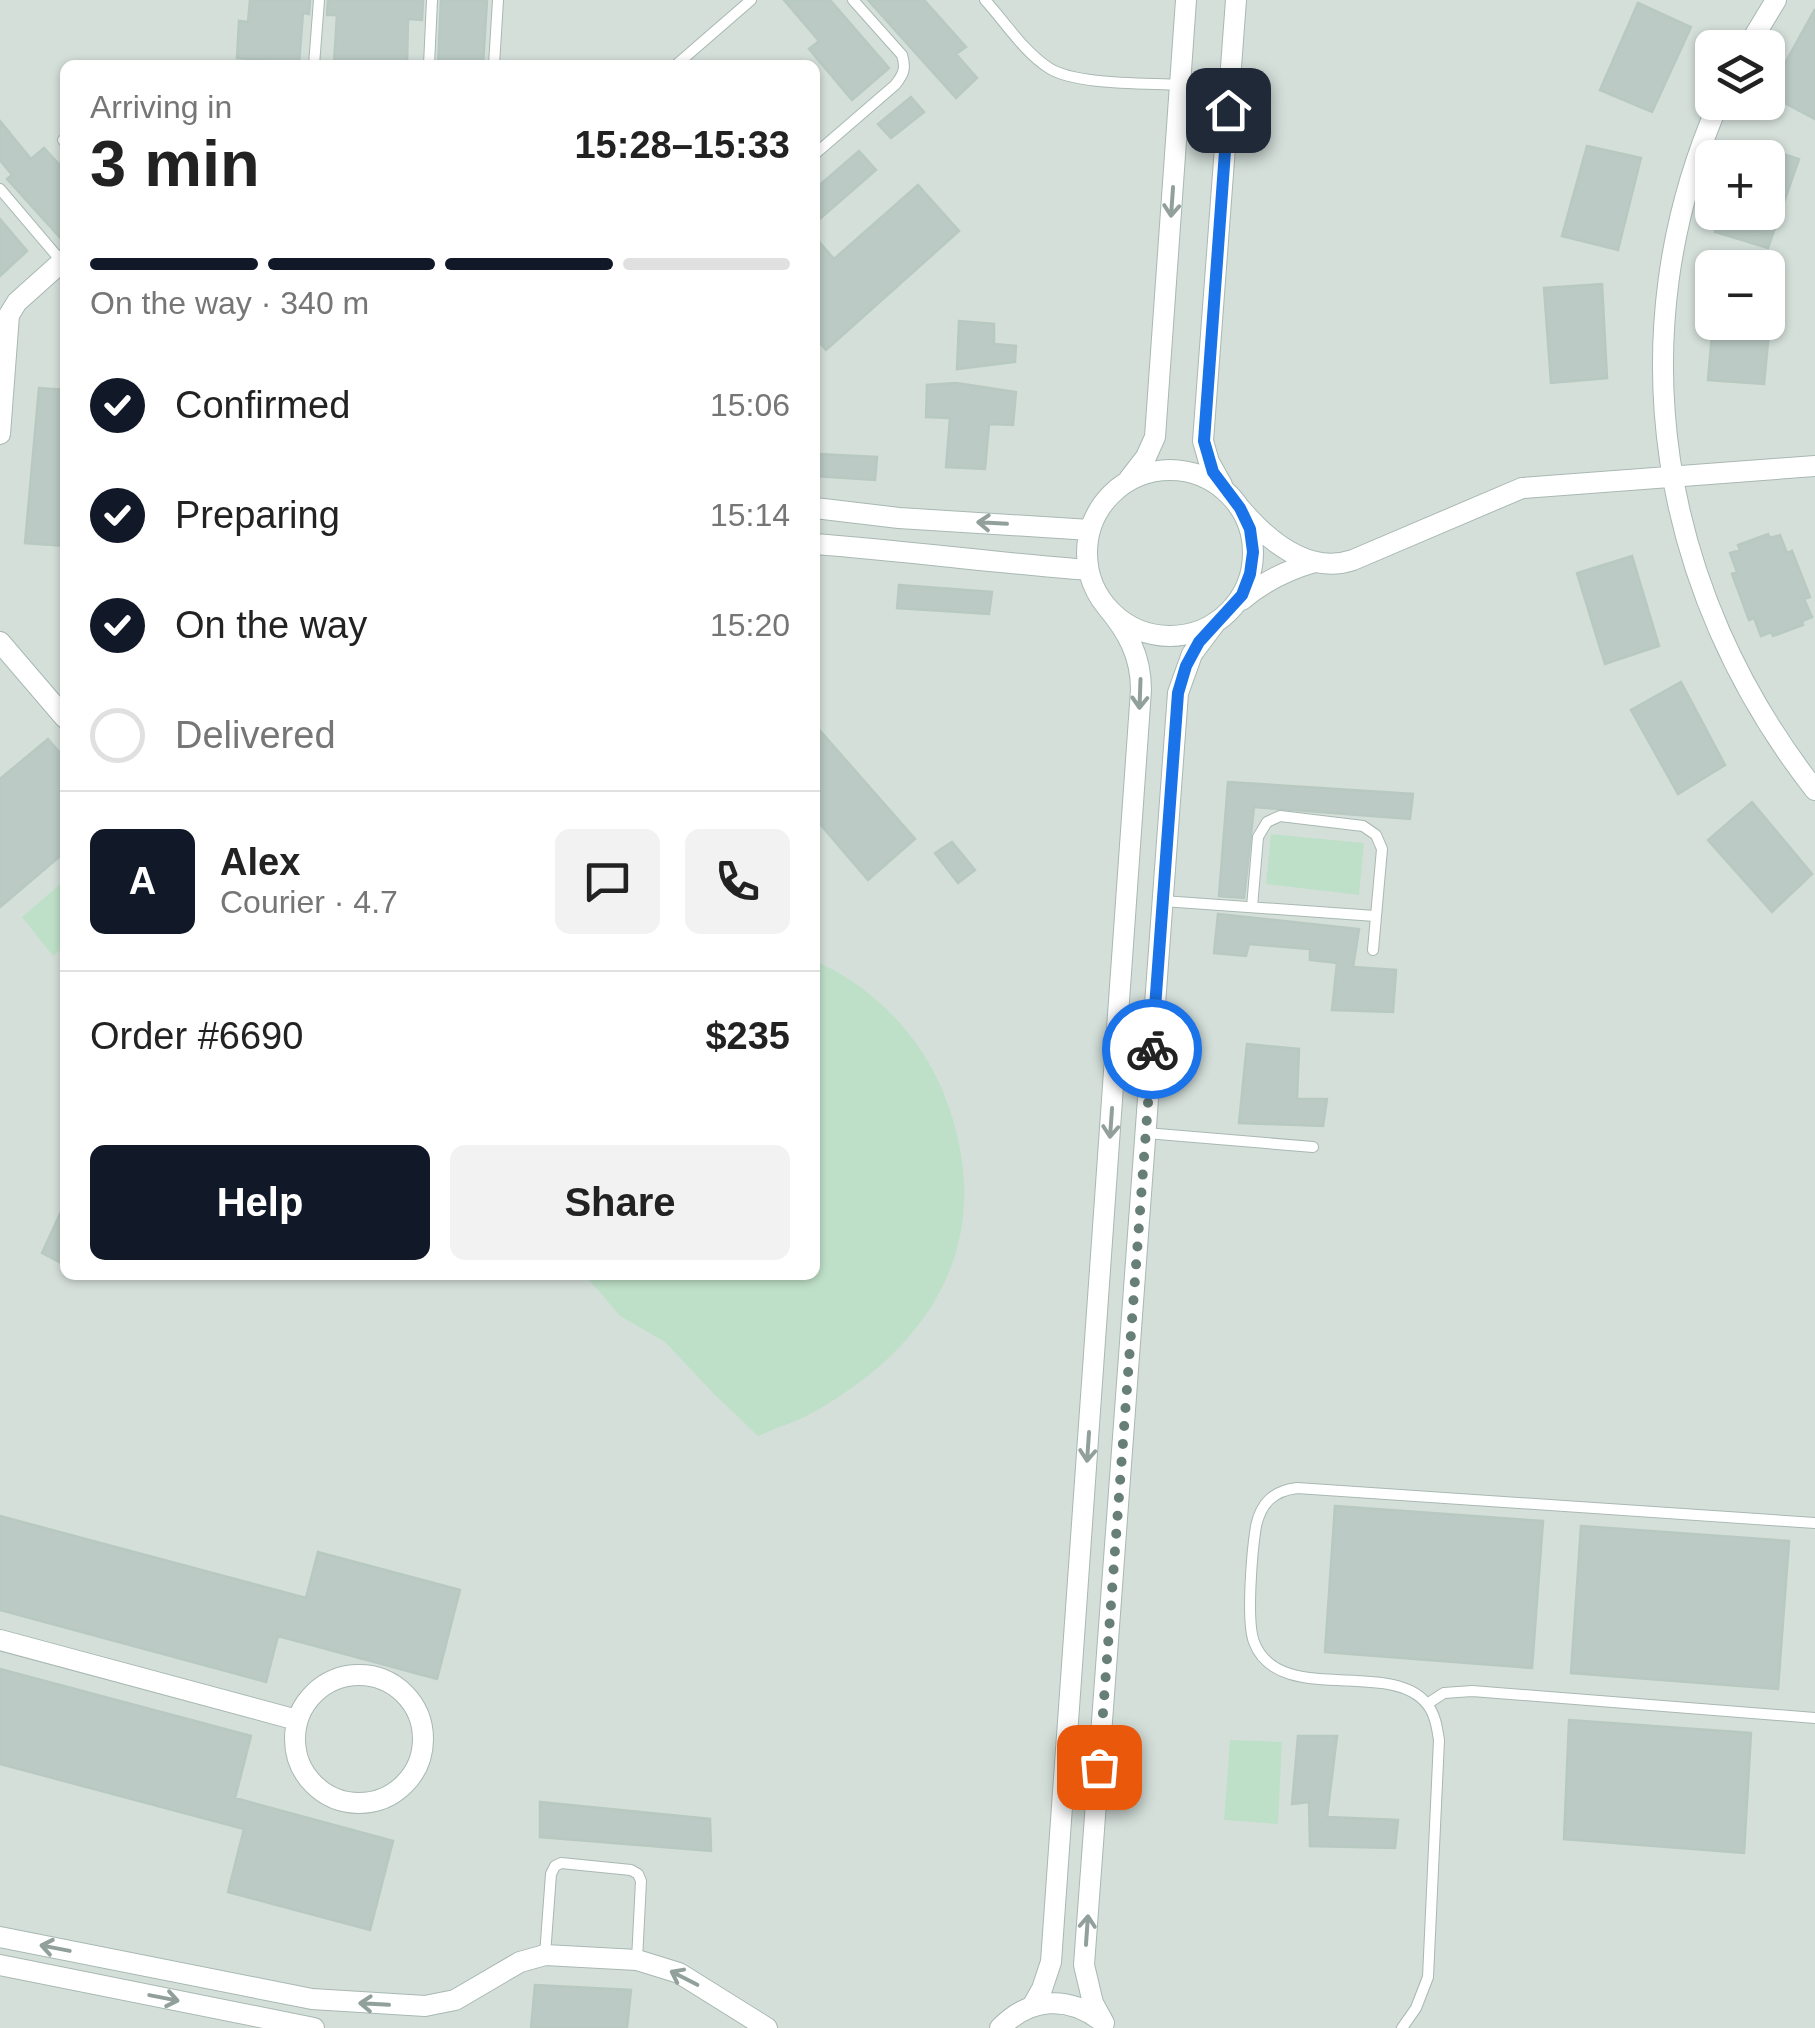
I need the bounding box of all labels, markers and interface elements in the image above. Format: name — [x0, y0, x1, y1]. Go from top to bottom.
map controls — [1695, 30, 1785, 340]
button: layers — [1695, 30, 1785, 120]
pin — [1186, 68, 1271, 153]
icon: home — [1201, 83, 1256, 138]
text: Arriving in — [90, 89, 232, 125]
text: 15:28–15:33 — [574, 124, 790, 166]
text: 3 min — [90, 127, 260, 200]
button: + — [1695, 140, 1785, 230]
one-way arrow — [1162, 185, 1181, 218]
button: − — [1695, 250, 1785, 340]
text: On the way · 340 m — [90, 285, 369, 321]
icon: check — [90, 378, 145, 433]
text: Confirmed — [175, 384, 350, 426]
text: 15:06 — [710, 387, 790, 423]
icon: check — [90, 488, 145, 543]
text: Preparing — [175, 494, 340, 536]
text: 15:14 — [710, 497, 790, 533]
one-way arrow — [977, 513, 1009, 532]
icon: check — [90, 598, 145, 653]
text: On the way — [175, 604, 367, 646]
text: 15:20 — [710, 607, 790, 643]
one-way arrow — [1131, 677, 1150, 709]
text: Delivered — [175, 714, 336, 756]
button: chat — [555, 829, 660, 934]
button: phone — [685, 829, 790, 934]
text: Alex — [220, 841, 300, 883]
text: A — [129, 860, 156, 902]
text: Courier · 4.7 — [220, 884, 398, 920]
courier — [1102, 999, 1202, 1099]
text: Order #6690 — [90, 1015, 303, 1057]
text: $235 — [705, 1015, 790, 1057]
icon: bike — [1125, 1022, 1180, 1077]
one-way arrow — [1101, 1106, 1120, 1138]
button: Help — [90, 1145, 430, 1260]
button: Share — [450, 1145, 790, 1260]
one-way arrow — [1078, 1430, 1097, 1462]
pin — [1057, 1725, 1142, 1810]
icon: bag — [1072, 1740, 1127, 1795]
one-way arrow — [1078, 1914, 1097, 1946]
one-way arrow — [40, 1937, 72, 1956]
one-way arrow — [669, 1968, 699, 1987]
one-way arrow — [147, 1990, 179, 2009]
one-way arrow — [359, 1994, 391, 2013]

